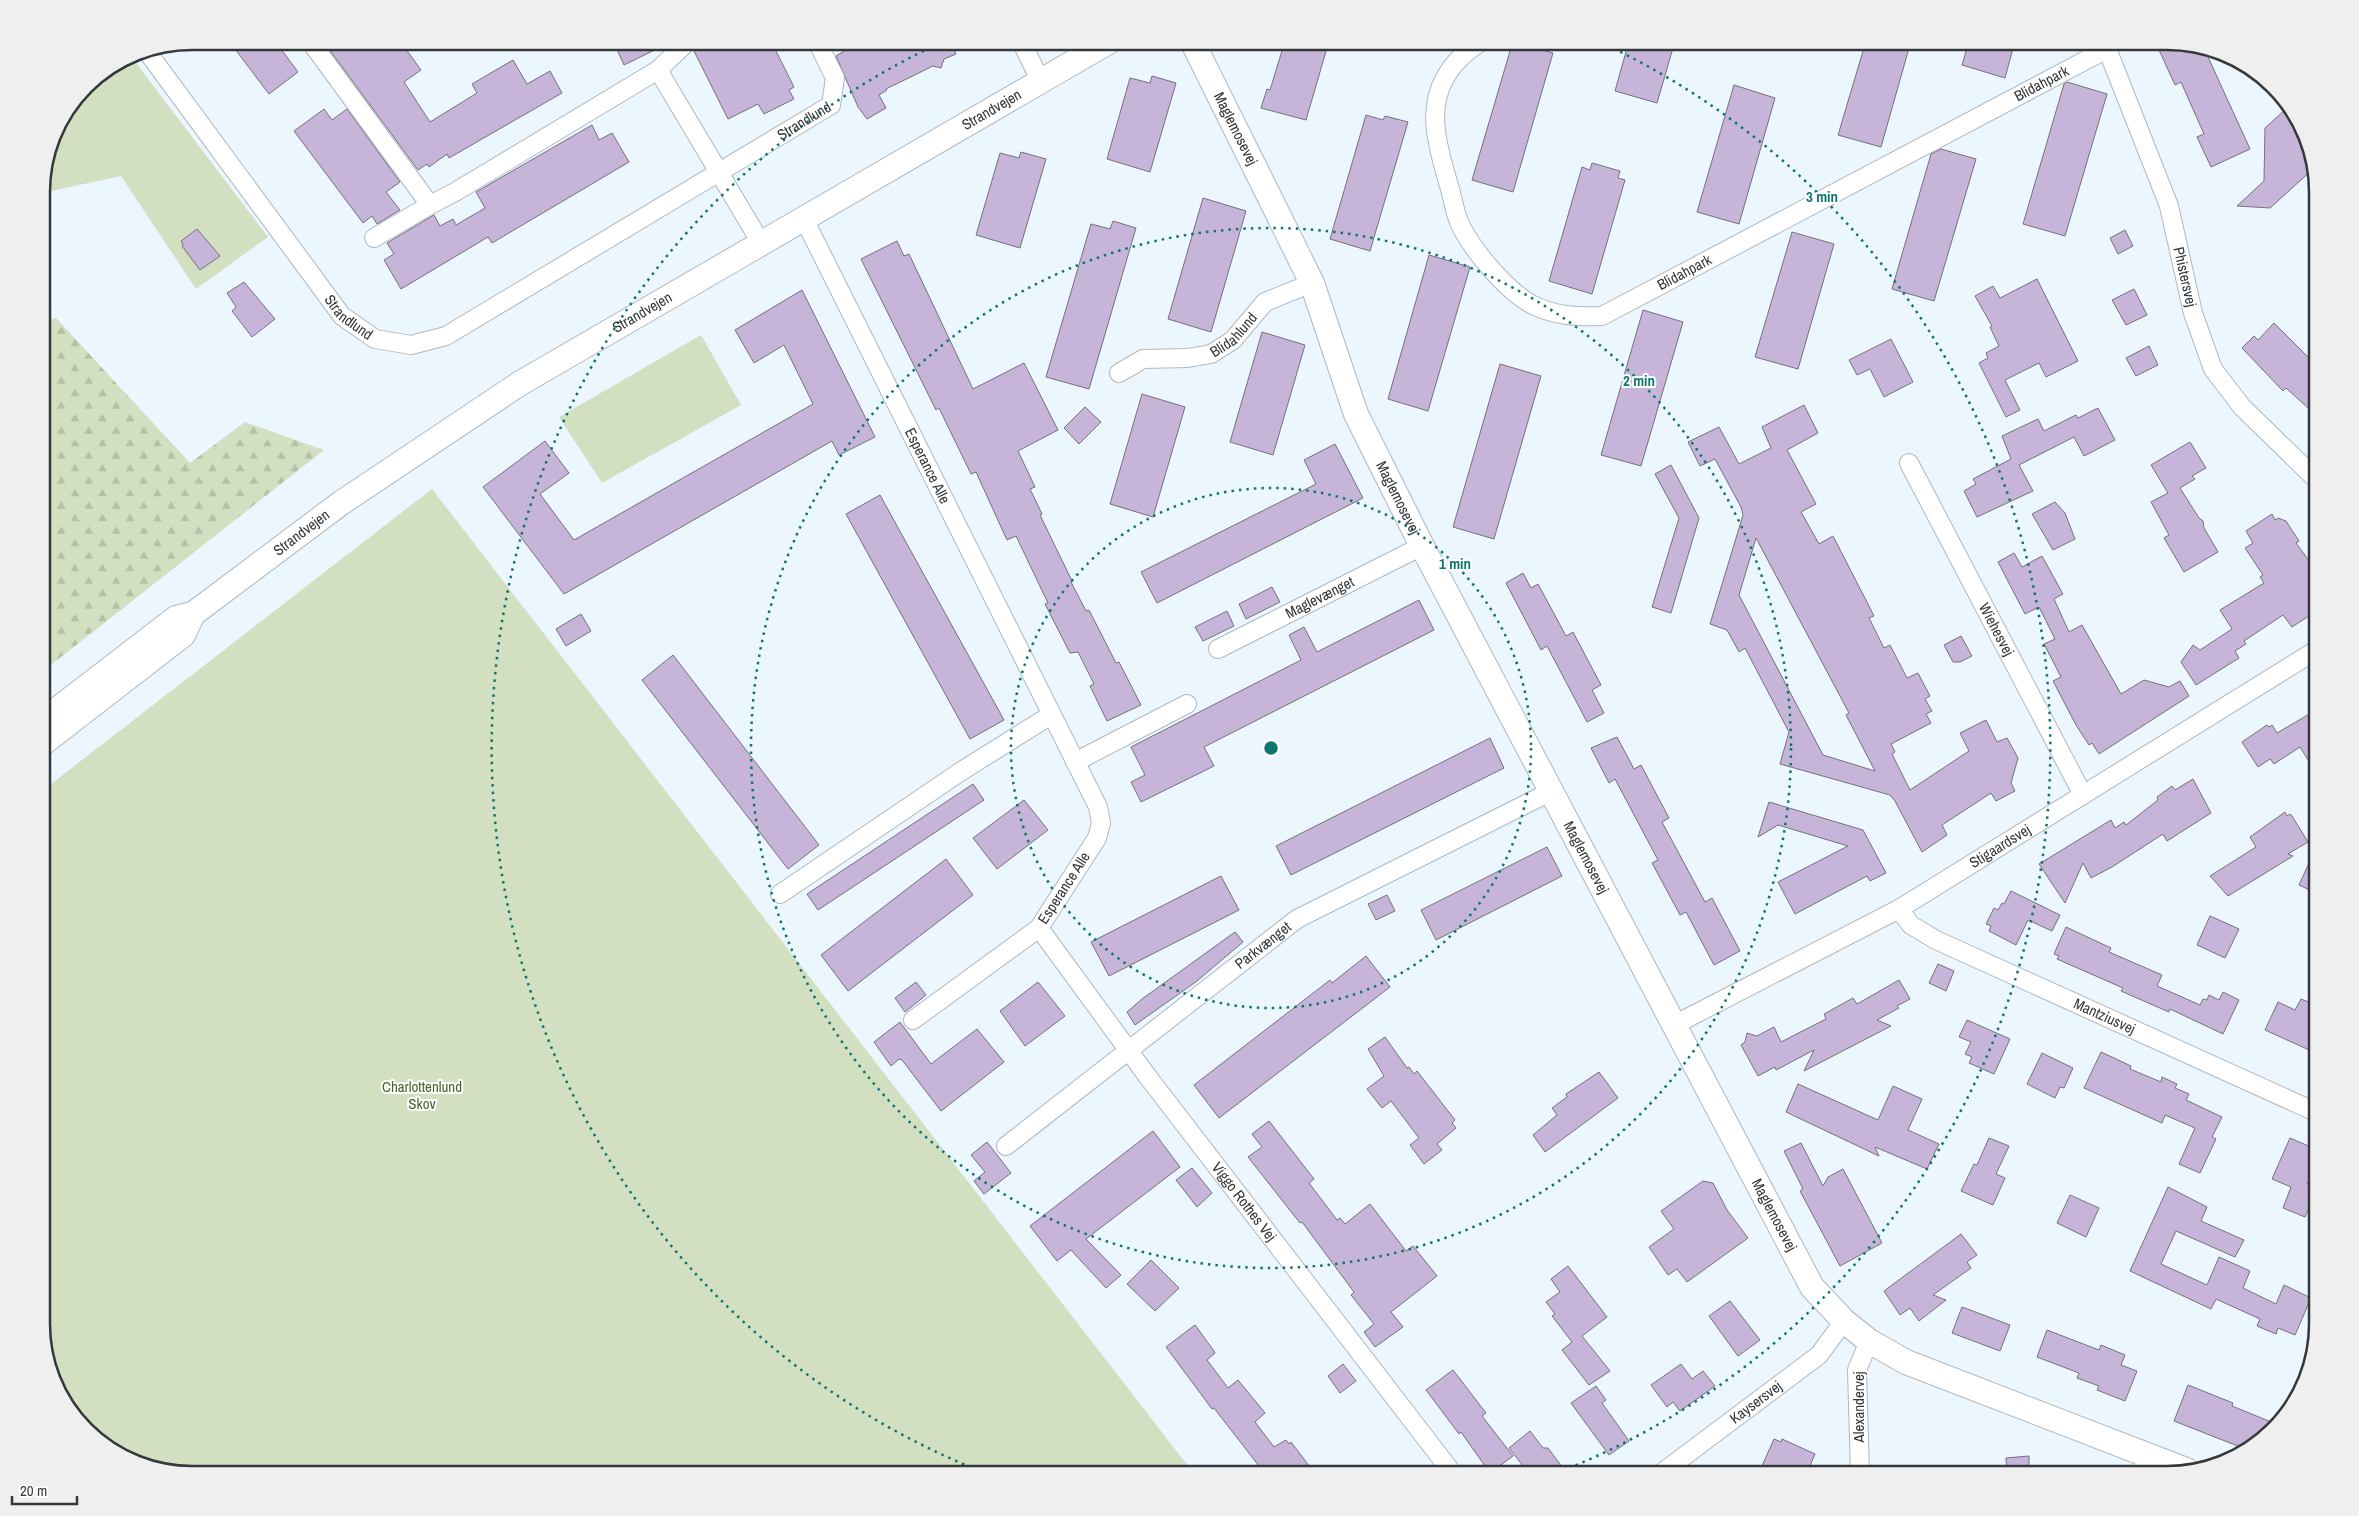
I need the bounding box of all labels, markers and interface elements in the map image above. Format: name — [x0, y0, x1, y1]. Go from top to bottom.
street label: Blidahpark — [2010, 60, 2073, 106]
street label: Strandvejen — [958, 84, 1025, 135]
street label: Maglemosevej — [1209, 88, 1263, 169]
street label: Strandlund — [773, 96, 835, 145]
text: 3 min — [1806, 186, 1838, 207]
street label: Phistersvej — [2168, 245, 2202, 309]
street label: Blidahpark — [1653, 249, 1716, 295]
street label: Strandvejen — [608, 287, 676, 338]
street label: Strandlund — [320, 290, 377, 344]
street label: Blidahlund — [1206, 308, 1262, 362]
text: 2 min — [1623, 370, 1655, 391]
street label: Esperance Alle — [900, 424, 956, 507]
street label: Maglemosevej — [1371, 457, 1425, 538]
street label: Strandvejen — [269, 504, 334, 560]
text: 1 min — [1439, 553, 1471, 574]
street label: Maglevænget — [1282, 571, 1358, 623]
street label: Wiehesvej — [1974, 599, 2019, 660]
centre of rings — [1262, 739, 1280, 757]
street label: Maglemosevej — [1559, 817, 1614, 897]
street label: Stigaardsvej — [1965, 819, 2034, 873]
street label: Esperance Alle — [1032, 847, 1095, 928]
street label: Parkvænget — [1230, 916, 1296, 974]
street label: Mantziusvej — [2070, 993, 2139, 1039]
park label: Charlottenlund Skov — [382, 1076, 462, 1114]
street label: Viggo Rothes Vej — [1207, 1157, 1282, 1245]
street label: Maglemosevej — [1747, 1175, 1802, 1255]
street label: Alexandervej — [1848, 1371, 1869, 1444]
street label: Kaysersvej — [1725, 1376, 1786, 1428]
scale bar — [12, 1474, 78, 1506]
text: 20 m — [20, 1480, 47, 1501]

